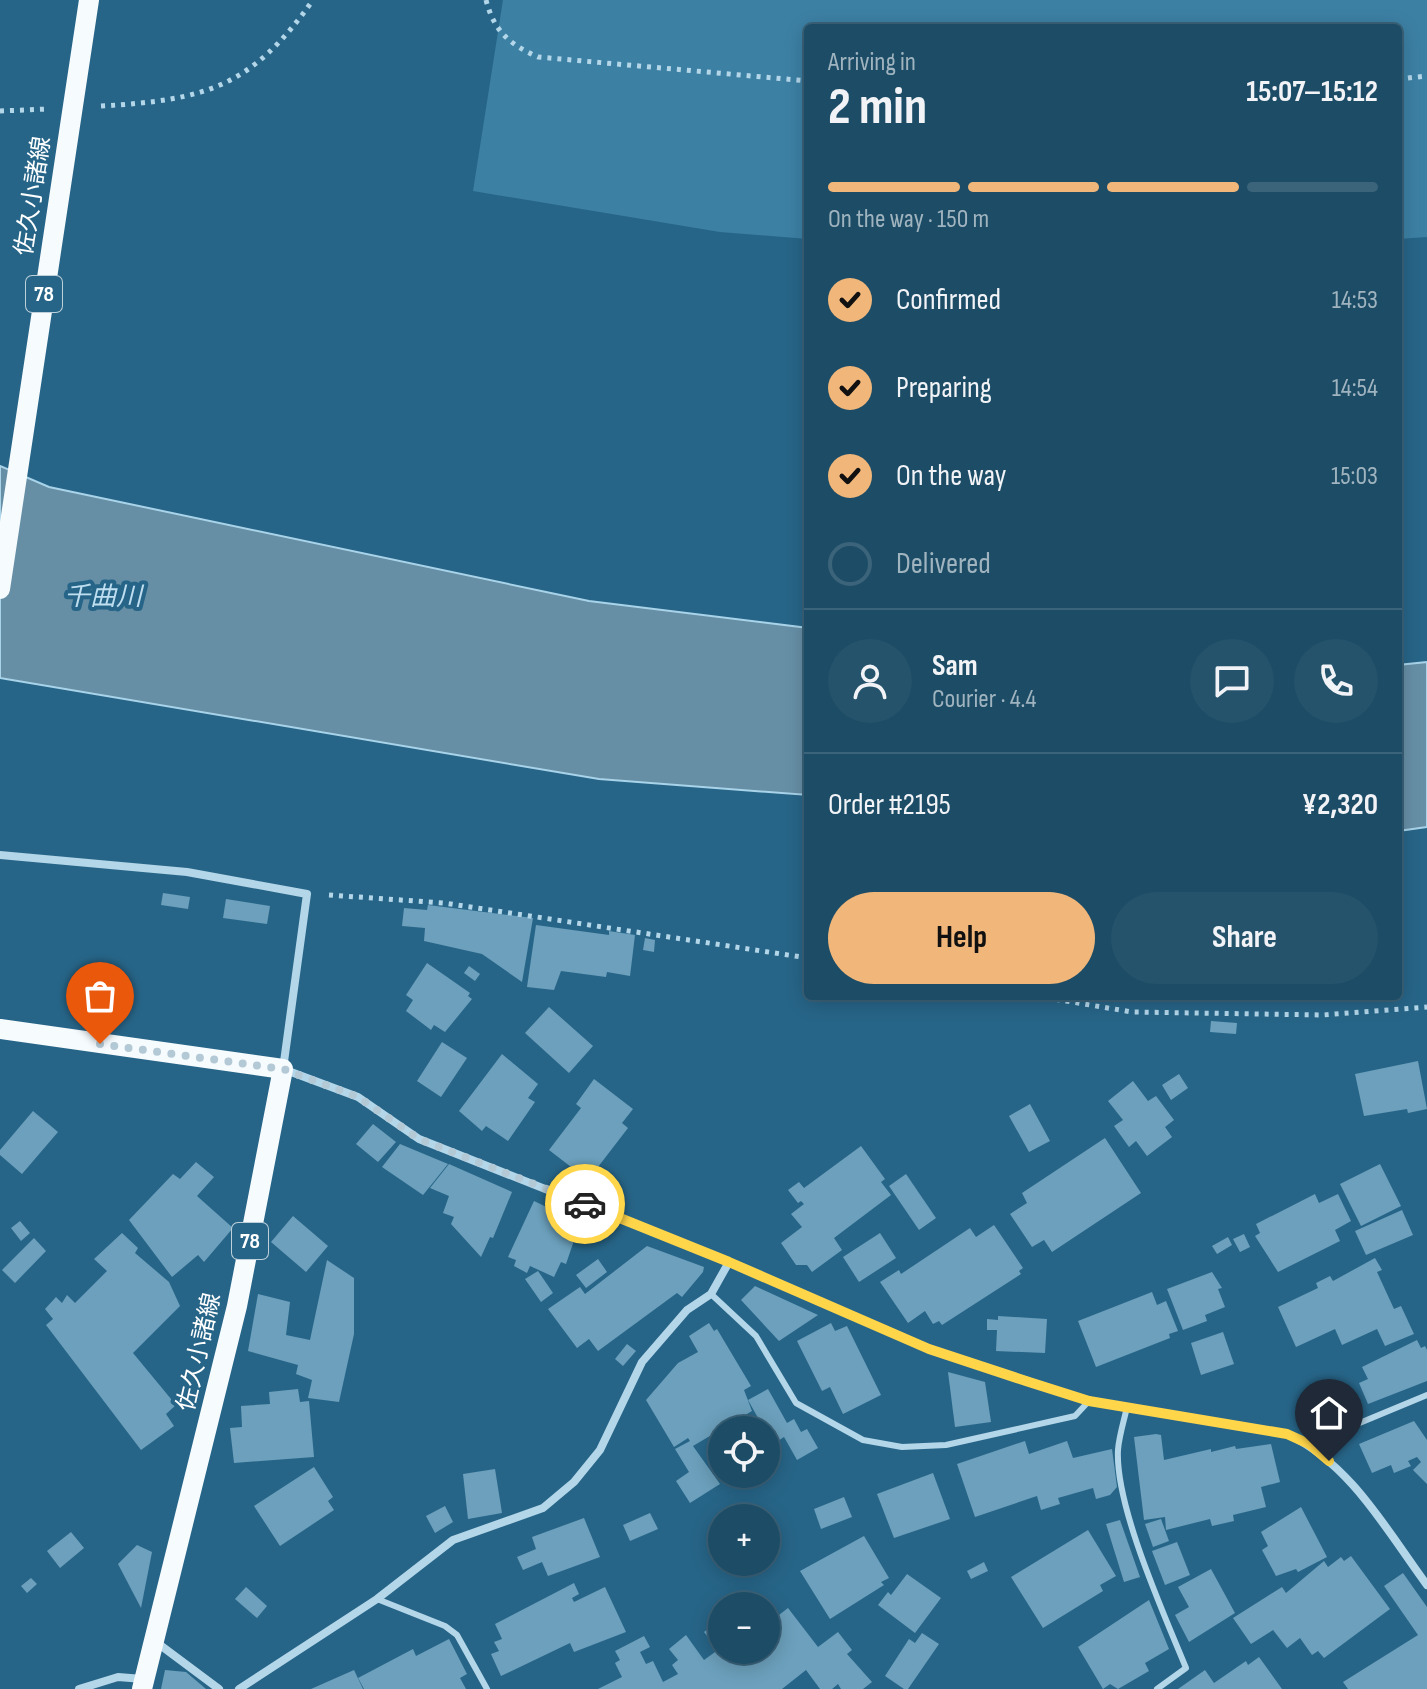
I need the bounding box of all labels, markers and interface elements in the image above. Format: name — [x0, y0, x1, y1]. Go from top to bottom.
text: Arriving in — [828, 47, 916, 78]
text: 15:07–15:12 — [1246, 74, 1378, 110]
text: 2 min — [828, 76, 927, 139]
street label: 佐久小諸線 — [9, 134, 57, 258]
text: On the way · 150 m — [828, 204, 989, 235]
road number: 78 — [26, 276, 62, 312]
icon: check — [828, 278, 872, 322]
text: Confirmed — [896, 282, 1001, 318]
text: 14:53 — [1332, 285, 1378, 316]
icon: check — [828, 366, 872, 410]
text: Preparing — [896, 370, 992, 406]
text: 14:54 — [1332, 373, 1378, 404]
icon: check — [828, 454, 872, 498]
text: On the way — [896, 458, 1006, 494]
text: 15:03 — [1331, 461, 1378, 492]
text: Delivered — [896, 546, 991, 582]
water label: 千曲川 — [64, 582, 145, 613]
button: person — [828, 639, 912, 723]
button: chat — [1190, 639, 1274, 723]
button: phone — [1294, 639, 1378, 723]
text: Sam — [932, 648, 978, 684]
text: Courier · 4.4 — [932, 684, 1036, 715]
text: Order #2195 — [828, 787, 951, 823]
text: ¥2,320 — [1302, 787, 1378, 823]
button: Help — [828, 892, 1095, 984]
button: Share — [1111, 892, 1378, 984]
pin — [66, 962, 134, 1044]
icon: bag — [78, 974, 122, 1018]
courier — [545, 1164, 625, 1244]
icon: car — [563, 1182, 607, 1226]
road number: 78 — [232, 1223, 268, 1259]
street label: 佐久小諸線 — [171, 1290, 227, 1414]
pin — [1295, 1379, 1363, 1461]
icon: home — [1307, 1391, 1351, 1435]
map controls — [708, 1416, 780, 1664]
button: locate — [708, 1416, 780, 1488]
button: + — [708, 1504, 780, 1576]
button: − — [708, 1592, 780, 1664]

